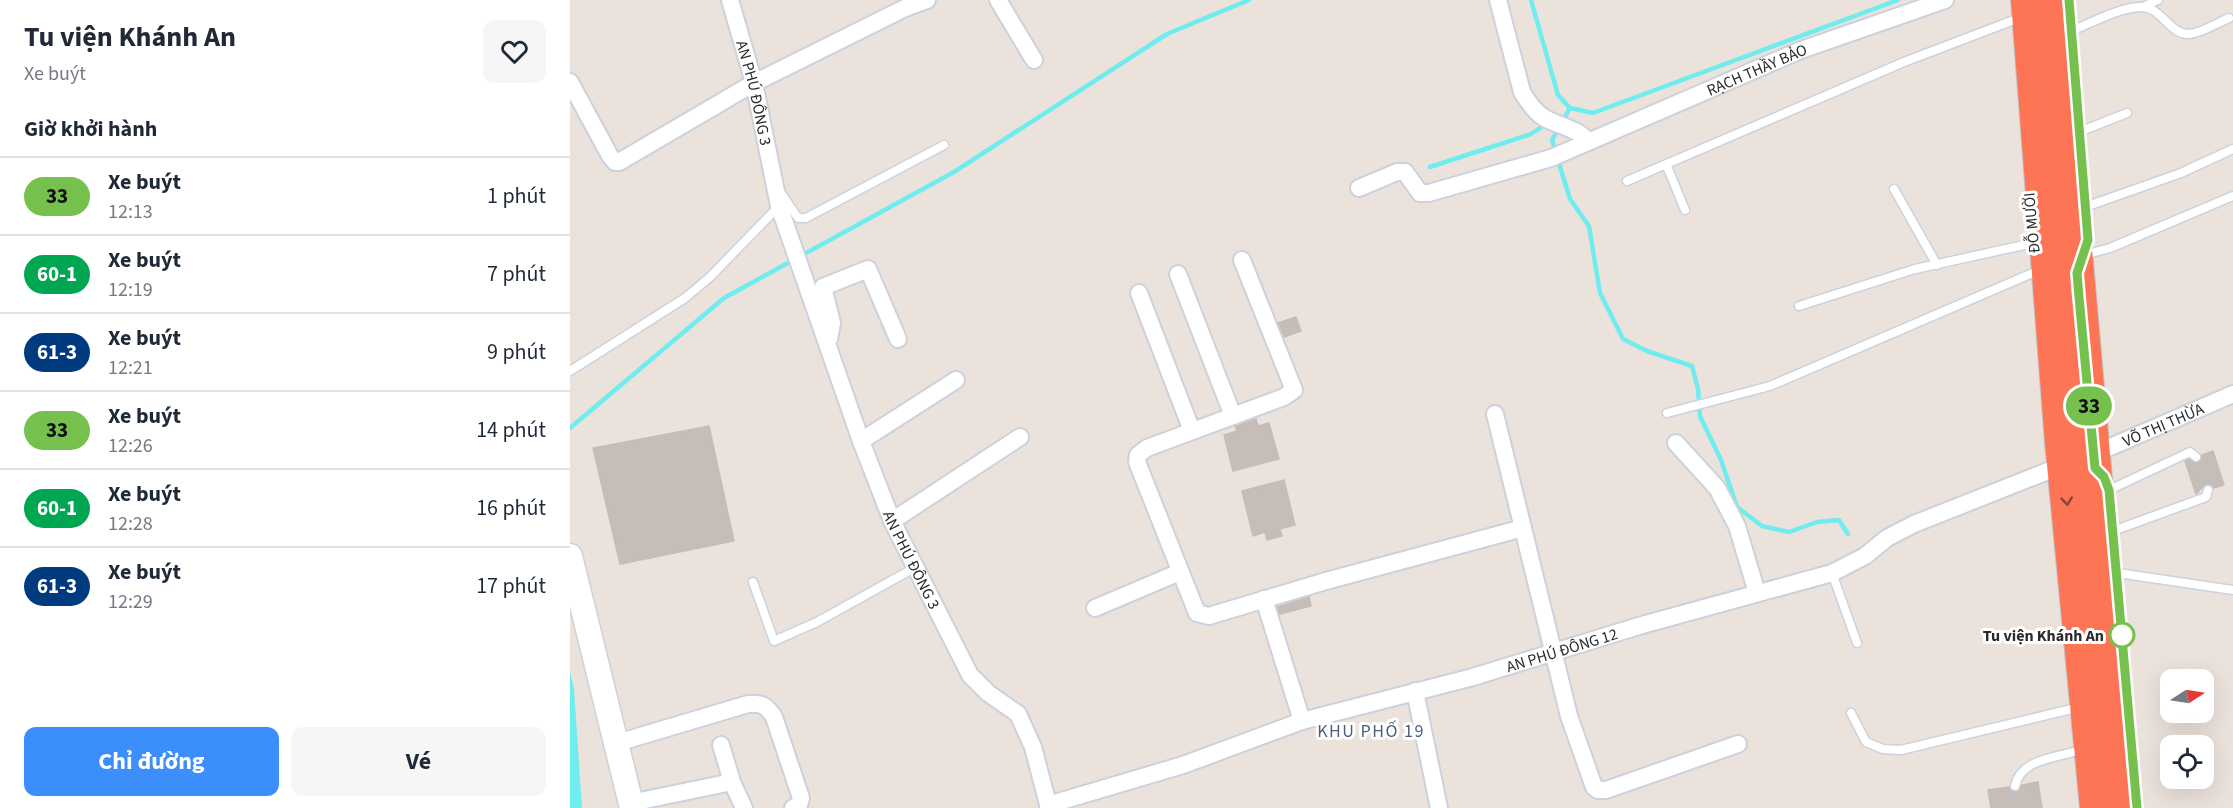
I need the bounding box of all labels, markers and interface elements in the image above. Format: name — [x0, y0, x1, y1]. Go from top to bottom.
text: Tu viện Khánh An — [24, 17, 236, 57]
button: heart — [483, 20, 546, 83]
street label: AN PHÚ ĐÔNG 3 — [730, 38, 776, 148]
street label: RẠCH THẦY BẢO — [1703, 39, 1810, 101]
text: Xe buýt — [24, 60, 86, 88]
text: Giờ khởi hành — [24, 113, 157, 145]
text: Xe buýt — [108, 166, 181, 198]
text: 1 phút — [487, 180, 546, 212]
text: 33 — [46, 181, 68, 211]
street label: ĐỖ MƯỜI — [2018, 192, 2046, 254]
text: 12:13 — [108, 198, 153, 226]
text: Xe buýt — [108, 244, 181, 276]
text: 7 phút — [487, 258, 546, 290]
text: 60-1 — [37, 259, 77, 289]
text: 12:19 — [108, 276, 153, 304]
text: Xe buýt — [108, 322, 181, 354]
text: 9 phút — [487, 336, 546, 368]
text: 61-3 — [37, 337, 77, 367]
text: 12:21 — [108, 354, 153, 382]
line badge: 33 — [2062, 386, 2116, 426]
text: 33 — [2078, 391, 2100, 421]
street label: VÕ THỊ THỪA — [2119, 398, 2208, 452]
text: Xe buýt — [108, 400, 181, 432]
text: 14 phút — [476, 414, 546, 446]
text: 33 — [46, 415, 68, 445]
text: 12:26 — [108, 432, 153, 460]
text: Xe buýt — [108, 478, 181, 510]
text: 16 phút — [476, 492, 546, 524]
text: 60-1 — [37, 493, 77, 523]
one-way arrow — [2060, 496, 2073, 505]
street label: AN PHÚ ĐÔNG 3 — [877, 508, 945, 613]
text: 12:28 — [108, 510, 153, 538]
text: Xe buýt — [108, 556, 181, 588]
text: 17 phút — [476, 570, 546, 602]
text: 61-3 — [37, 571, 77, 601]
text: 12:29 — [108, 588, 153, 616]
marker: Tu viện Khánh An — [2109, 622, 2135, 648]
street label: AN PHÚ ĐÔNG 12 — [1504, 623, 1620, 678]
place label: Tu viện Khánh An — [1983, 625, 2104, 647]
north arrow — [2160, 669, 2214, 723]
map controls — [2160, 669, 2214, 789]
district label: KHU PHỐ 19 — [1317, 719, 1425, 744]
button: Chỉ đường — [24, 727, 279, 796]
button: Vé — [291, 727, 546, 796]
button: locate — [2160, 735, 2214, 789]

